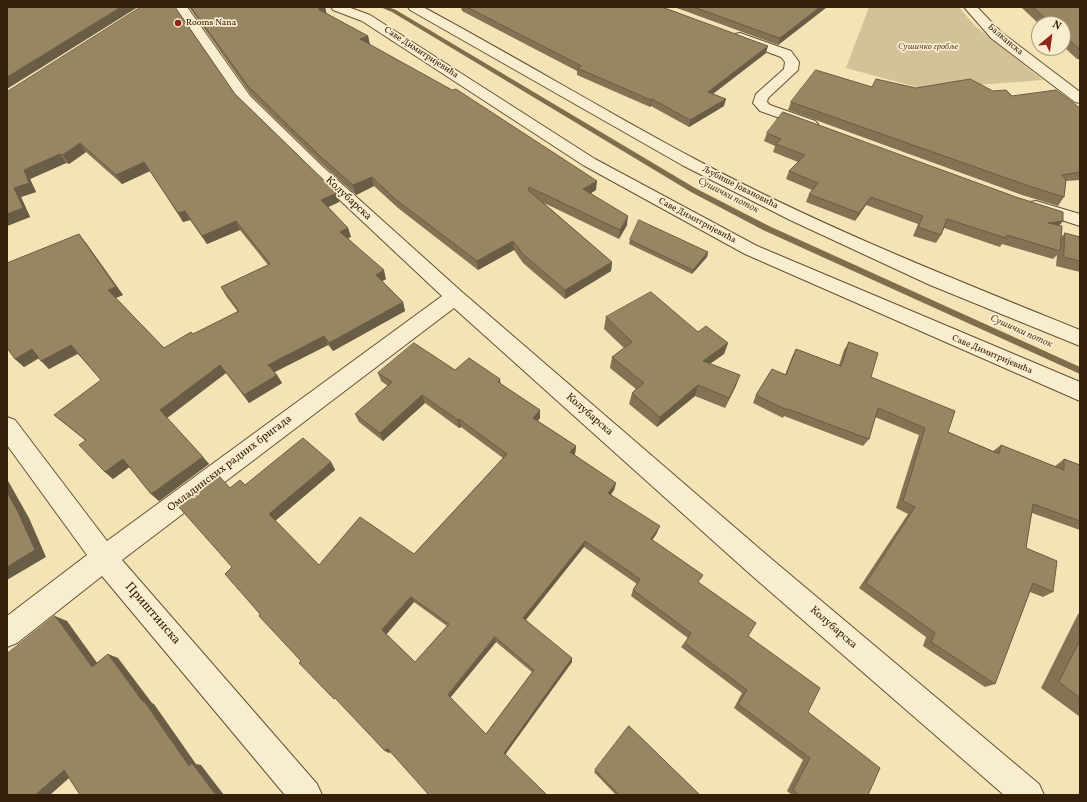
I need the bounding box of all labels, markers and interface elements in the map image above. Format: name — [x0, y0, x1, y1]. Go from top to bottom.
north arrow — [1031, 16, 1071, 56]
text: N — [1049, 17, 1064, 34]
marker: Rooms Nana — [173, 18, 183, 28]
place label: Rooms Nana — [186, 18, 236, 28]
street label: Балканска — [985, 22, 1025, 58]
street label: Саве Димитријевића — [382, 25, 460, 81]
park label: Сушичко гробље — [898, 42, 958, 52]
street label: Љубише Јовановића — [700, 164, 780, 212]
street label: Колубарска — [322, 174, 374, 224]
water label: Сушички поток — [696, 176, 760, 216]
street label: Саве Димитријевића — [656, 196, 738, 246]
water label: Сушички поток — [988, 313, 1054, 351]
street label: Саве Димитријевића — [950, 333, 1034, 377]
street label: Колубарска — [563, 391, 615, 439]
street label: Омладинских радних бригада — [165, 413, 295, 515]
street label: Приштинска — [121, 580, 183, 648]
street label: Колубарска — [807, 604, 859, 652]

